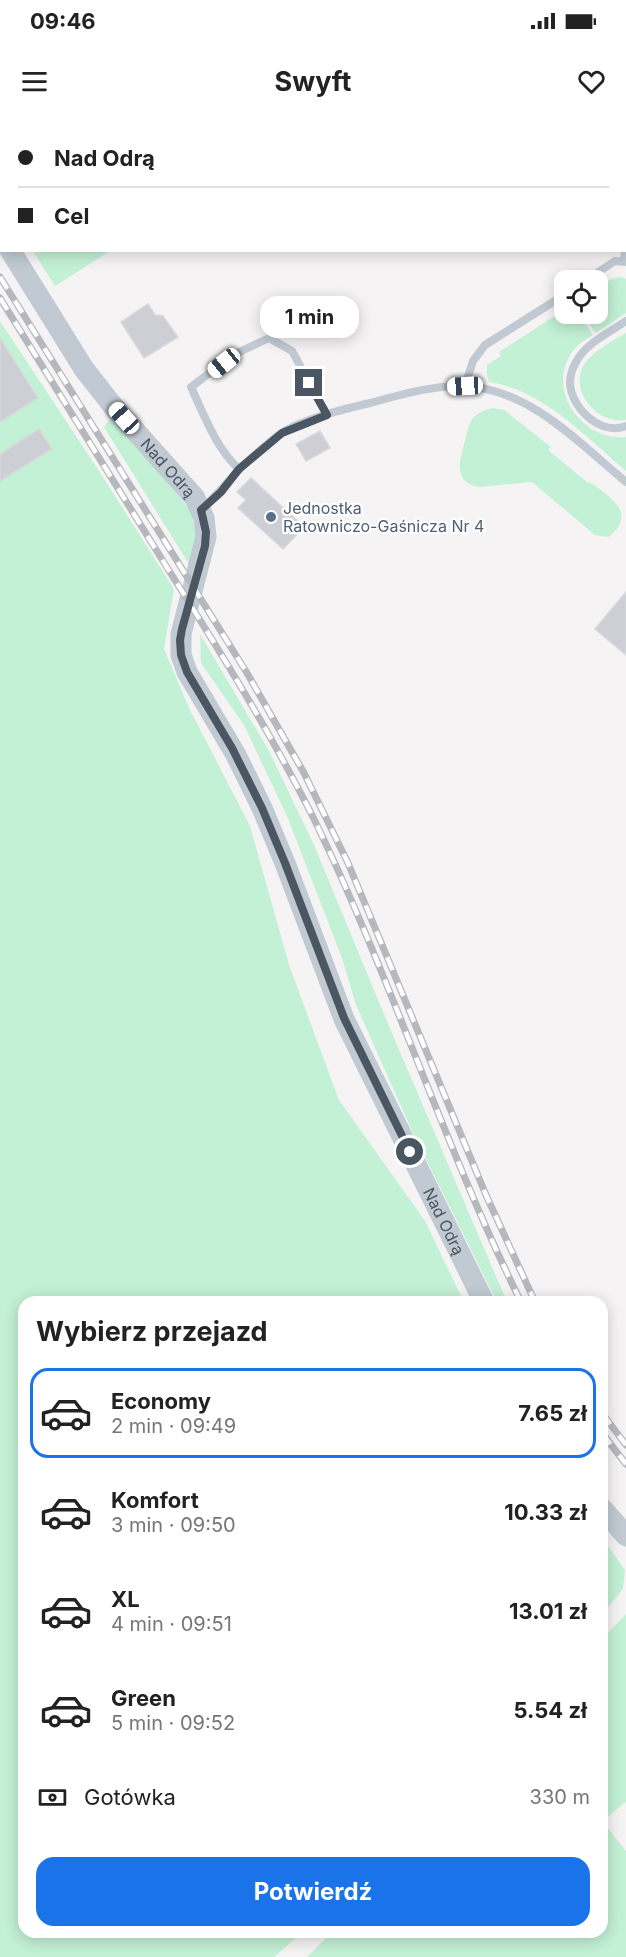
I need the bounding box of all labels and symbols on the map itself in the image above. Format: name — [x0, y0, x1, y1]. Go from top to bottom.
callout: 1 min — [260, 296, 358, 338]
car — [204, 345, 244, 381]
route end — [295, 369, 322, 396]
car — [447, 376, 483, 396]
car — [105, 399, 143, 437]
street label: Nad Odrą — [137, 434, 200, 502]
place label: Jednostka Ratowniczo-Gaśnicza Nr 4 — [283, 498, 484, 536]
marker: Jednostka Ratowniczo-Gaśnicza Nr 4 — [264, 510, 278, 524]
route start — [396, 1138, 423, 1165]
street label: Nad Odrą — [419, 1184, 469, 1258]

